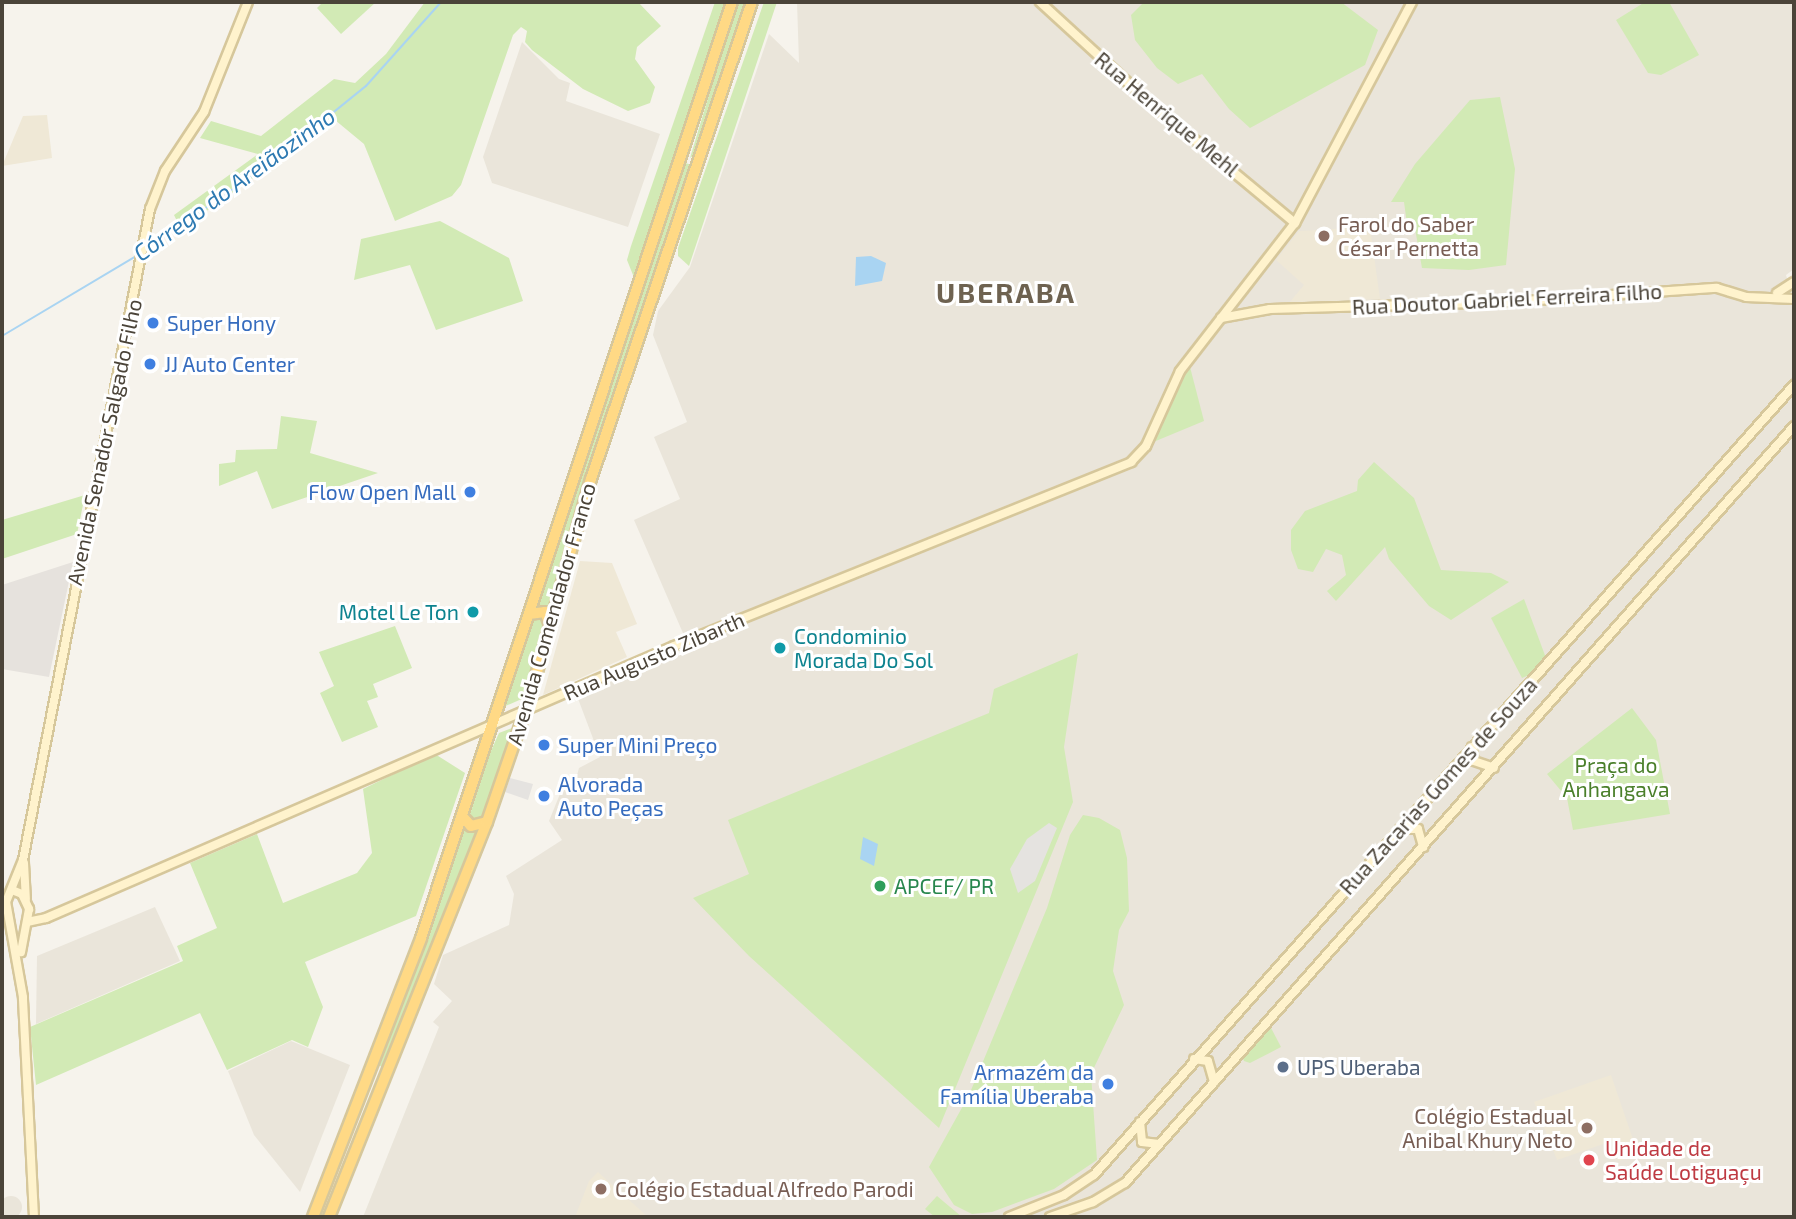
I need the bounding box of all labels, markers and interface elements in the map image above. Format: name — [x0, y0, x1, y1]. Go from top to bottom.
street label: Rua Henrique Mehl — [1090, 46, 1244, 182]
water label: Córrego do Areiãozinho — [128, 101, 340, 267]
place label: Farol do Saber César Pernetta — [1338, 211, 1480, 261]
marker: Farol do Saber César Pernetta — [1316, 228, 1332, 244]
district label: UBERABA — [937, 275, 1075, 309]
street label: Rua Doutor Gabriel Ferreira Filho — [1351, 278, 1663, 320]
street label: Avenida Senador Salgado Filho — [61, 296, 147, 588]
place label: Super Hony — [167, 310, 277, 336]
marker: Super Hony — [145, 315, 161, 331]
place label: JJ Auto Center — [164, 351, 296, 377]
marker: JJ Auto Center — [142, 356, 158, 372]
place label: Flow Open Mall — [308, 479, 456, 505]
street label: Avenida Comendador Franco — [501, 480, 601, 748]
marker: Flow Open Mall — [462, 484, 478, 500]
place label: Motel Le Ton — [338, 599, 459, 625]
marker: Motel Le Ton — [465, 604, 481, 620]
street label: Rua Augusto Zibarth — [560, 606, 748, 706]
place label: Condominio Morada Do Sol — [794, 623, 933, 673]
marker: Condominio Morada Do Sol — [772, 640, 788, 656]
street label: Rua Zacarias Gomes de Souza — [1334, 672, 1542, 900]
place label: Super Mini Preço — [558, 732, 718, 758]
marker: Super Mini Preço — [536, 737, 552, 753]
park label: Praça do Anhangava — [1563, 752, 1669, 802]
place label: Alvorada Auto Peças — [558, 771, 664, 821]
marker: Alvorada Auto Peças — [536, 788, 552, 804]
place label: APCEF/ PR — [894, 873, 994, 899]
marker: APCEF/ PR — [872, 878, 888, 894]
place label: UPS Uberaba — [1297, 1054, 1421, 1080]
place label: Armazém da Família Uberaba — [940, 1059, 1094, 1109]
marker: UPS Uberaba — [1275, 1059, 1291, 1075]
marker: Armazém da Família Uberaba — [1100, 1076, 1116, 1092]
place label: Colégio Estadual Anibal Khury Neto — [1401, 1103, 1573, 1153]
marker: Colégio Estadual Anibal Khury Neto — [1579, 1120, 1595, 1136]
place label: Unidade de Saúde Lotiguaçu — [1605, 1135, 1762, 1185]
marker: Unidade de Saúde Lotiguaçu — [1579, 1150, 1599, 1170]
place label: Colégio Estadual Alfredo Parodi — [615, 1176, 915, 1202]
marker: Colégio Estadual Alfredo Parodi — [593, 1181, 609, 1197]

